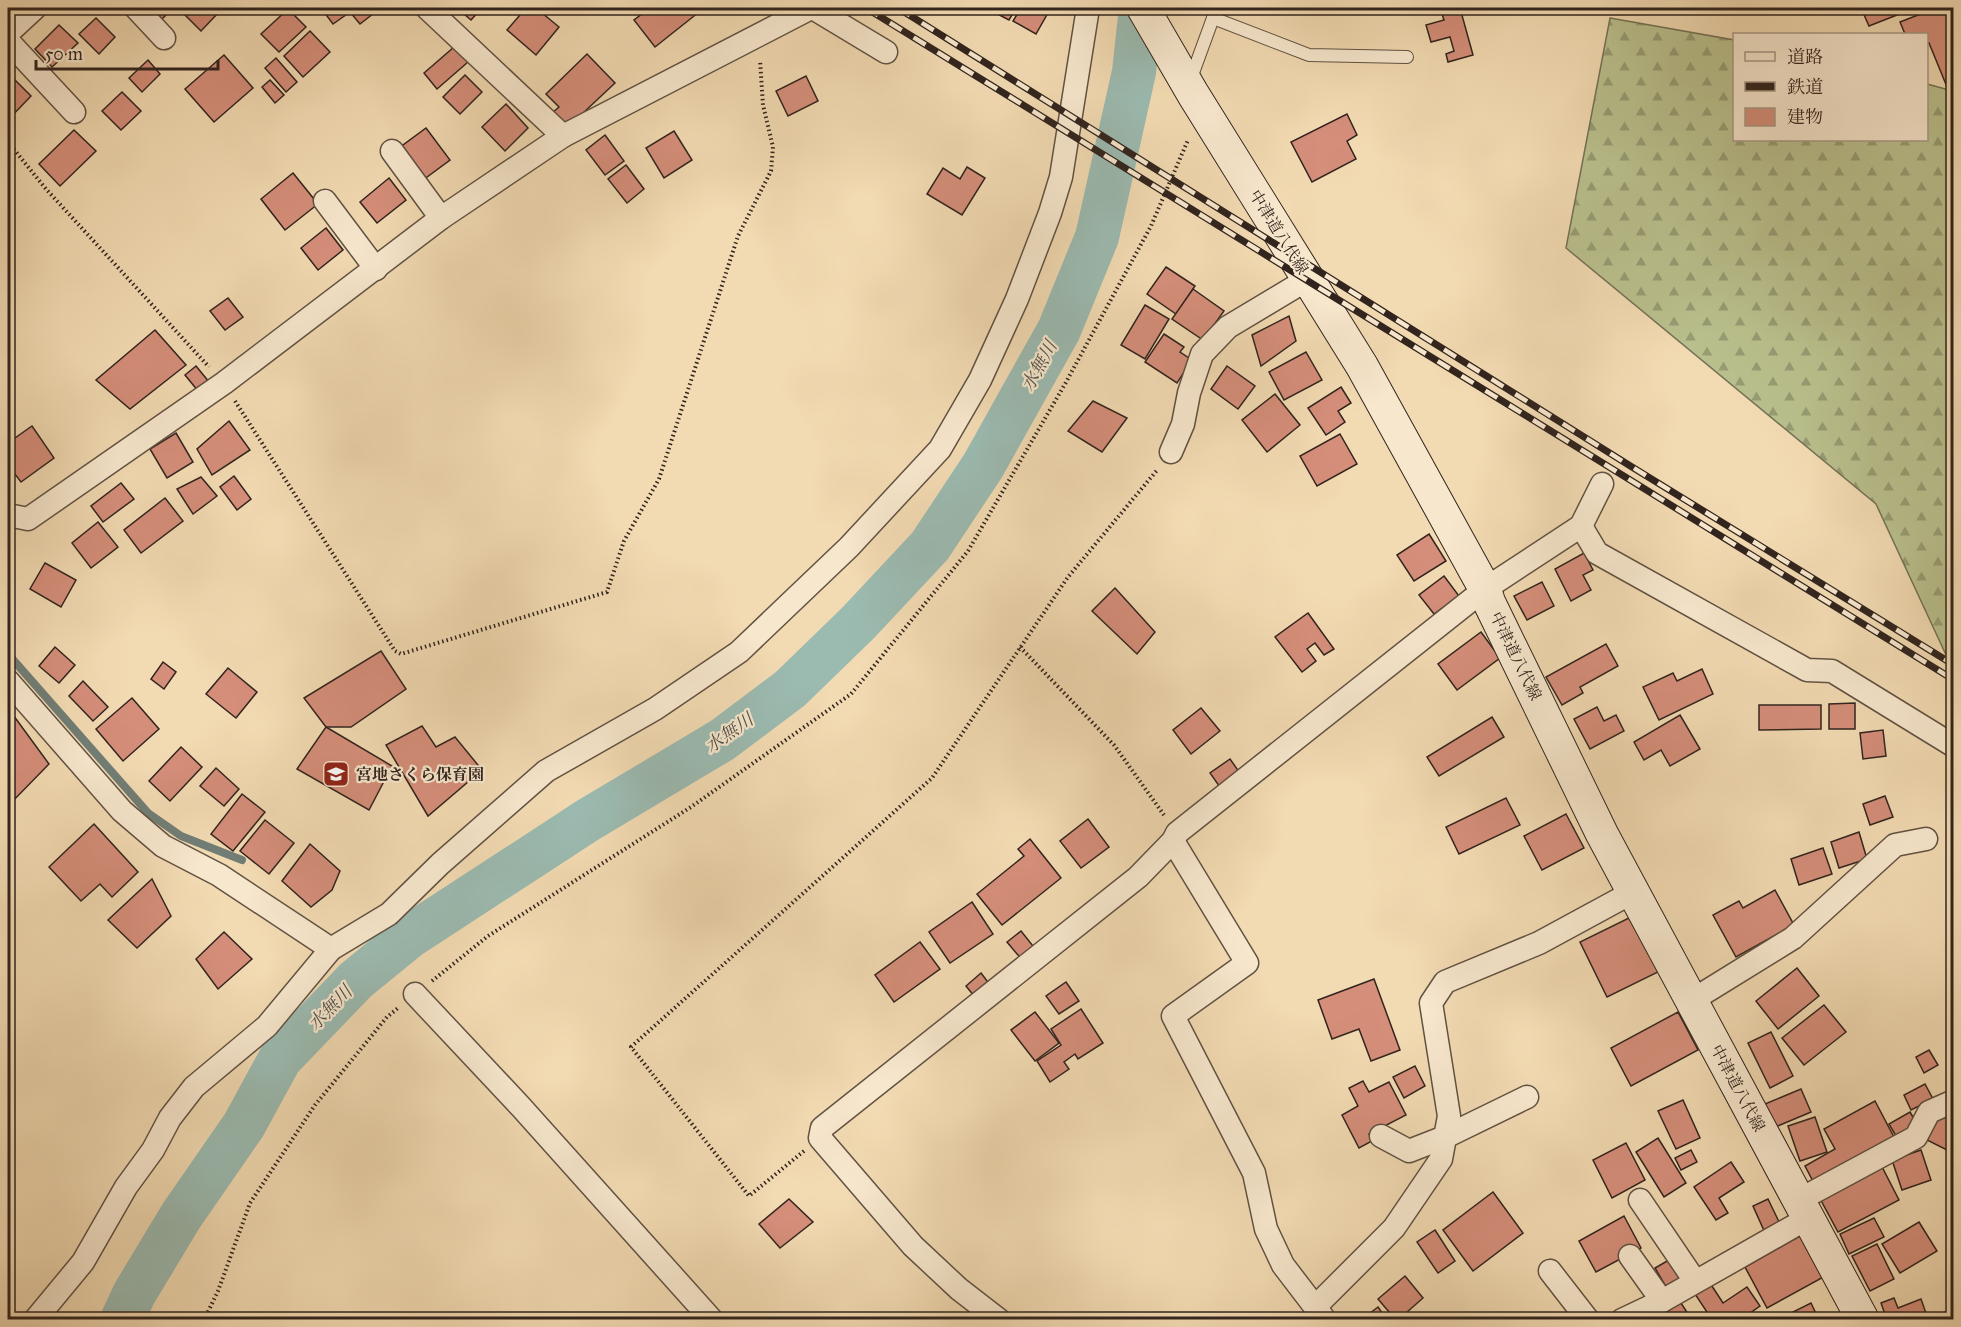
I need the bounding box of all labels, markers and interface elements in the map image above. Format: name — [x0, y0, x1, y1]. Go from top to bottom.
scale bar — [36, 33, 218, 71]
legend — [1733, 33, 1928, 141]
text: 50 m — [45, 43, 83, 65]
text: 道路 — [1787, 46, 1823, 68]
text: 鉄道 — [1787, 76, 1823, 98]
text: 建物 — [1787, 106, 1823, 128]
street label: 中津道八代線 — [1246, 186, 1312, 278]
water label: 水無川 — [1016, 335, 1063, 395]
street label: 中津道八代線 — [1486, 609, 1546, 703]
water label: 水無川 — [701, 707, 759, 757]
school or university icon: 宮地さくら保育園 — [321, 759, 351, 789]
place label: 宮地さくら保育園 — [356, 765, 484, 784]
water label: 水無川 — [303, 979, 358, 1035]
street label: 中津道八代線 — [1707, 1041, 1769, 1135]

